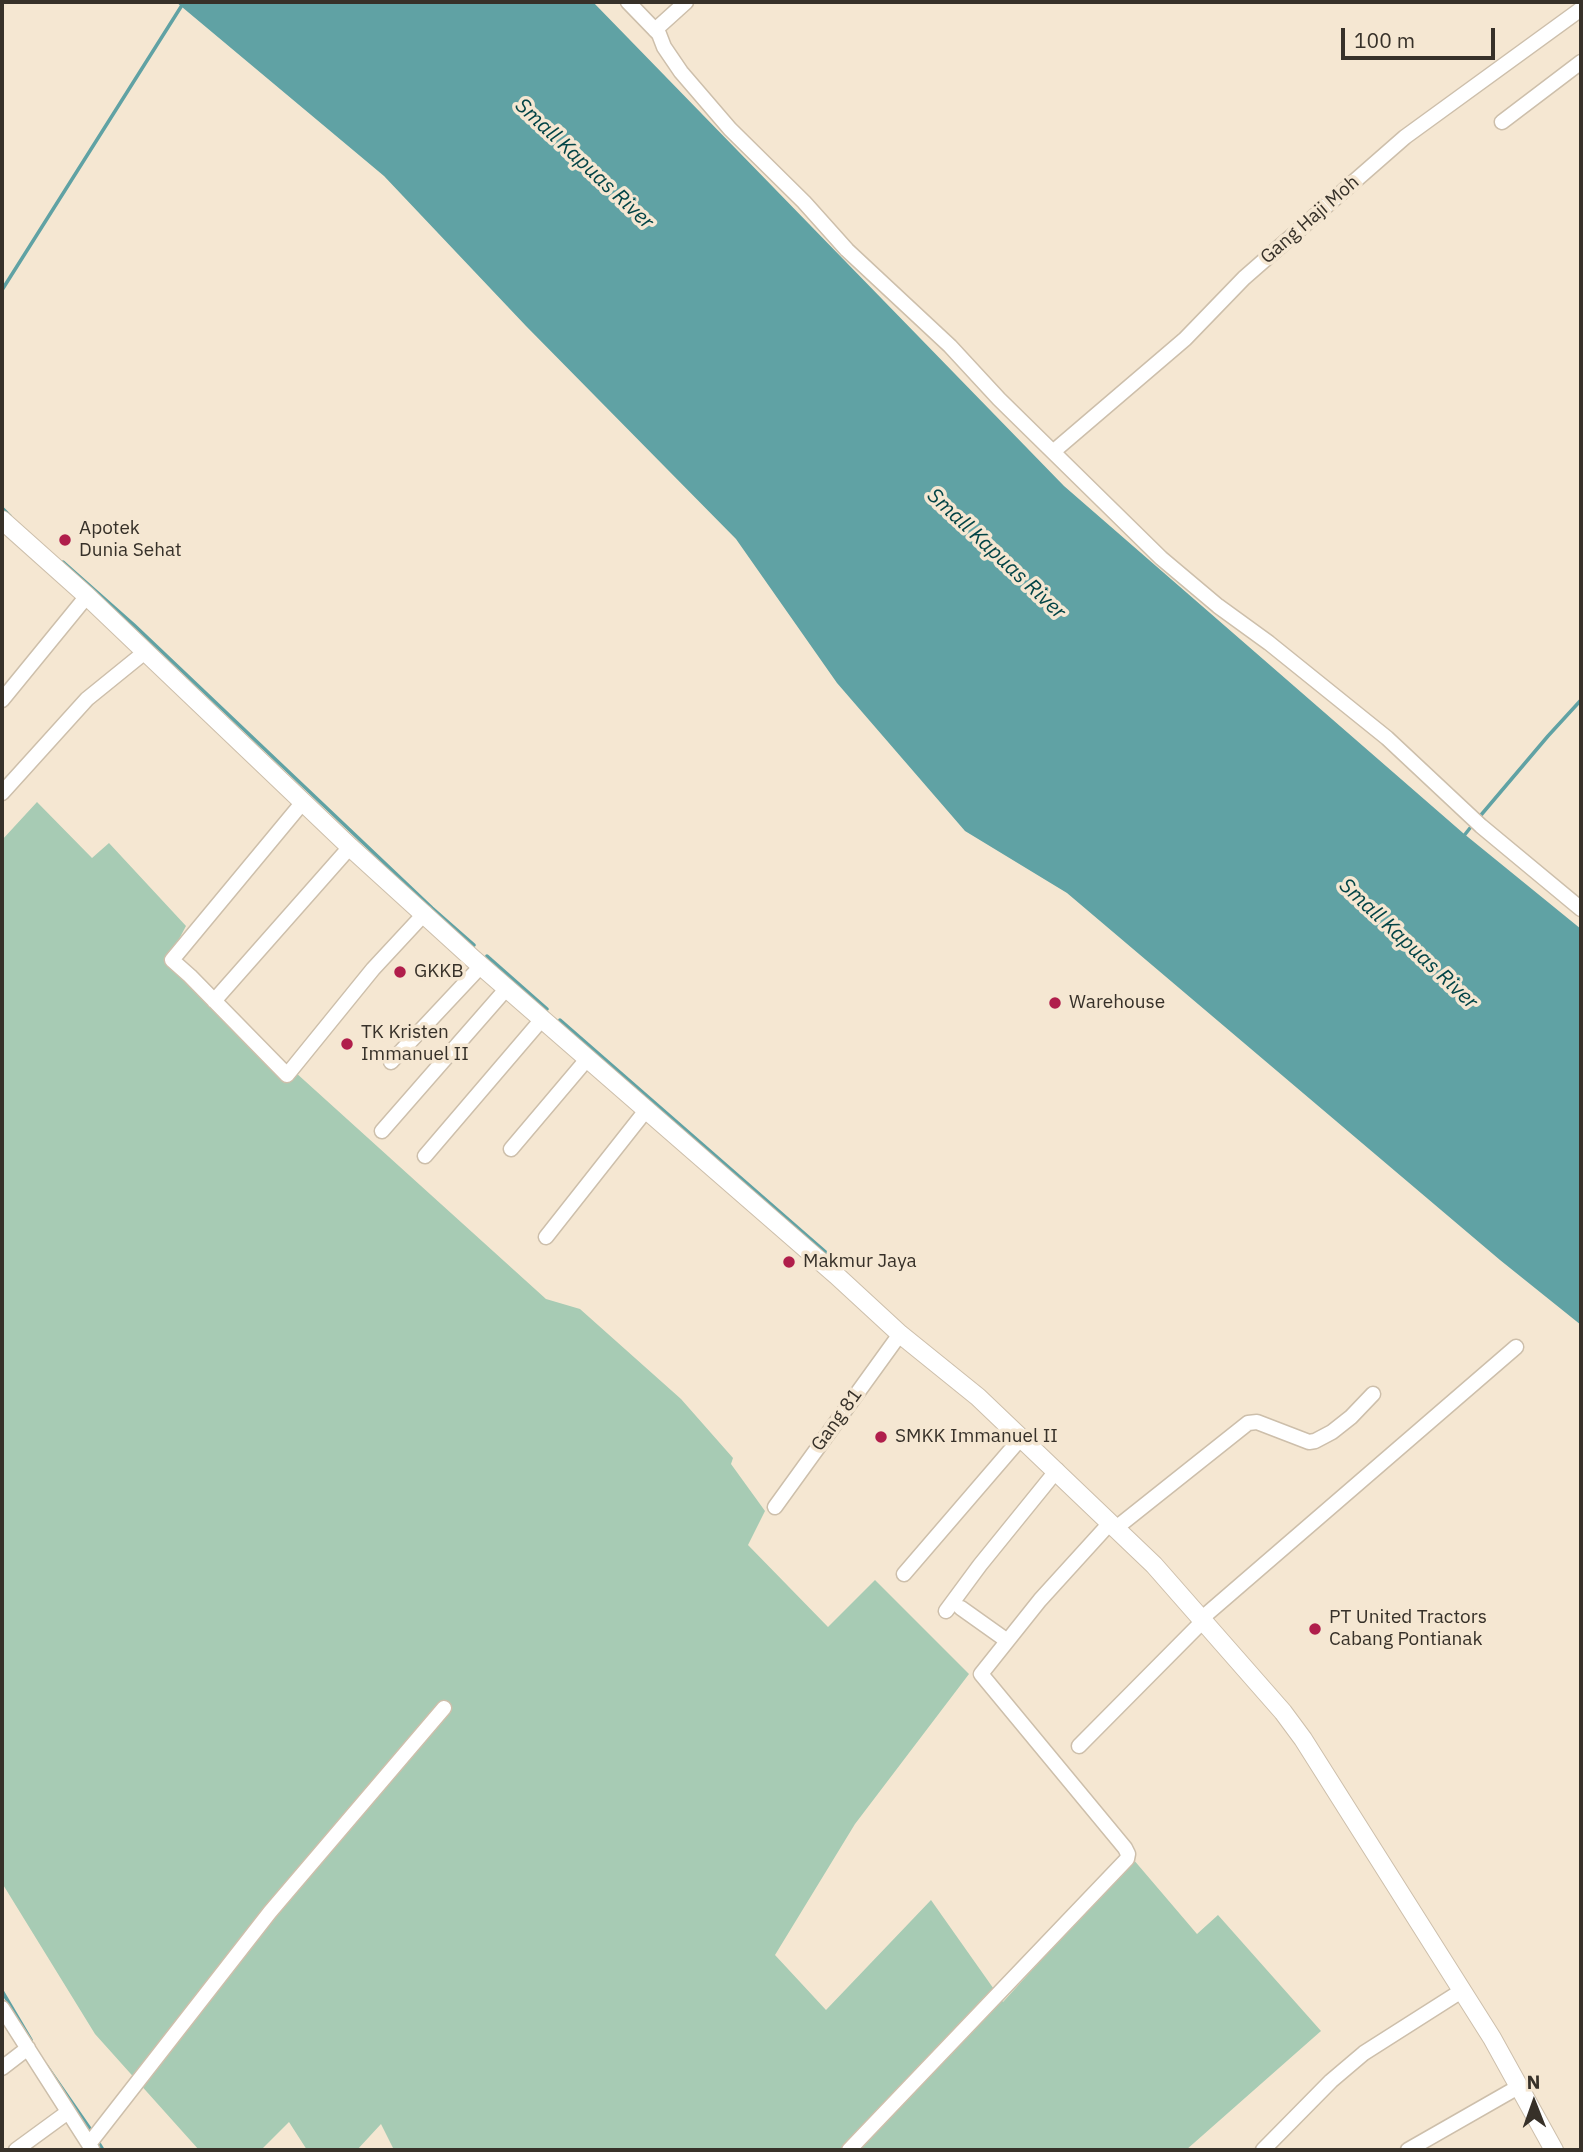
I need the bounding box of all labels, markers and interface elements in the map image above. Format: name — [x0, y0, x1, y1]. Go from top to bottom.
scale bar — [1345, 14, 1499, 58]
text: 100 m — [1354, 26, 1415, 54]
water label: Small Kapuas River — [509, 93, 659, 235]
street label: Gang Haji Moh — [1256, 171, 1364, 269]
water label: Small Kapuas River — [921, 483, 1071, 625]
place label: Apotek Dunia Sehat — [79, 518, 182, 562]
marker: Apotek Dunia Sehat — [57, 532, 73, 548]
water label: Small Kapuas River — [1333, 873, 1483, 1015]
place label: GKKB — [414, 961, 464, 983]
marker: GKKB — [392, 964, 408, 980]
place label: Warehouse — [1069, 992, 1165, 1014]
marker: Warehouse — [1047, 995, 1063, 1011]
place label: TK Kristen Immanuel II — [361, 1022, 469, 1066]
marker: TK Kristen Immanuel II — [339, 1036, 355, 1052]
place label: Makmur Jaya — [803, 1251, 917, 1273]
marker: Makmur Jaya — [781, 1254, 797, 1270]
street label: Gang 81 — [807, 1384, 867, 1456]
place label: SMKK Immanuel II — [895, 1426, 1058, 1448]
marker: SMKK Immanuel II — [873, 1429, 889, 1445]
place label: PT United Tractors Cabang Pontianak — [1329, 1607, 1487, 1651]
marker: PT United Tractors Cabang Pontianak — [1307, 1621, 1323, 1637]
north arrow — [1499, 2068, 1569, 2138]
text: N — [1527, 2070, 1541, 2094]

